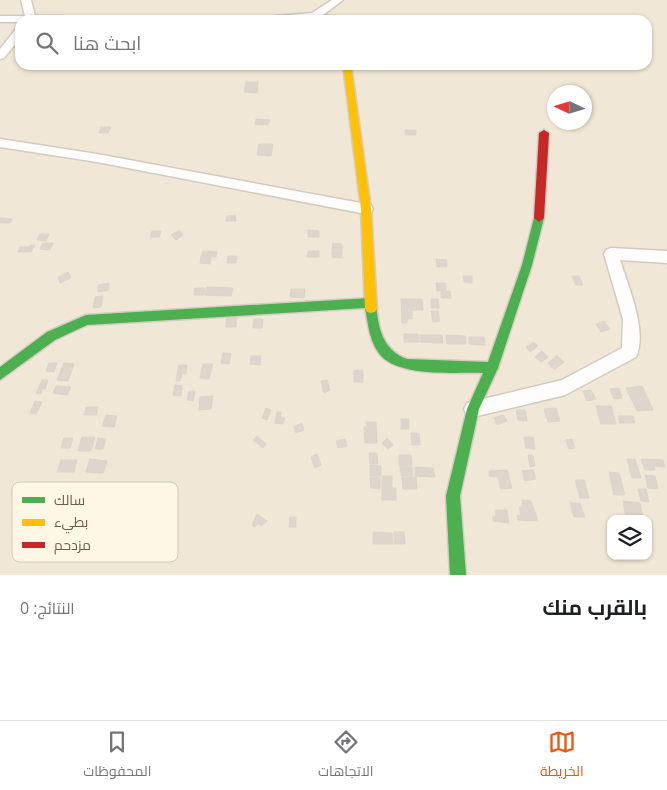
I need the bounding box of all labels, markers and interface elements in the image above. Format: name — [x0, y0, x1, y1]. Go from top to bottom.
search box — [15, 15, 652, 70]
icon: search — [33, 29, 61, 57]
text: ابحث هنا — [73, 30, 141, 56]
north arrow — [547, 85, 592, 130]
legend — [12, 482, 178, 562]
text: سالك — [54, 490, 85, 509]
text: بطيء — [54, 512, 88, 534]
map controls — [607, 515, 652, 560]
button: layers — [607, 515, 652, 560]
text: مزدحم — [54, 535, 91, 555]
text: بالقرب منك — [542, 593, 647, 621]
text: النتائج: 0 — [20, 597, 75, 619]
tab: المحفوظات — [83, 728, 151, 784]
tab: الاتجاهات — [318, 728, 373, 784]
tab: الخريطة — [540, 728, 584, 784]

